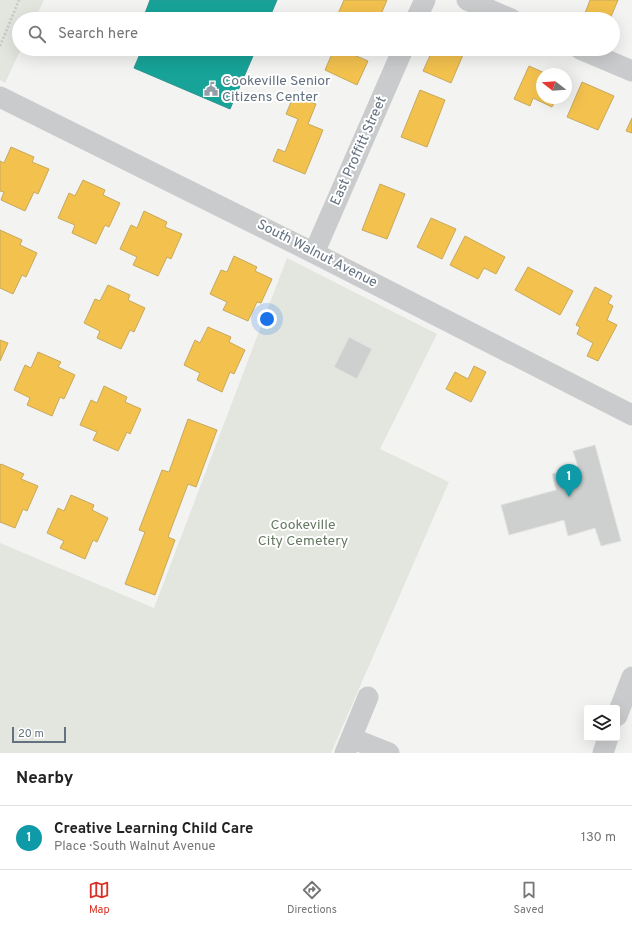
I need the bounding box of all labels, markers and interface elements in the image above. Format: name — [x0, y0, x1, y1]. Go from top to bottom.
search box — [12, 12, 620, 56]
icon: search — [26, 23, 48, 45]
text: Search here — [58, 25, 138, 44]
north arrow — [536, 68, 572, 104]
place label: Cookeville Senior Citizens Center — [222, 73, 331, 106]
public building icon: Cookeville Senior Citizens Center — [203, 81, 219, 97]
street label: East Proffitt Street — [327, 94, 391, 208]
street label: South Walnut Avenue — [254, 216, 380, 292]
your location — [257, 309, 277, 329]
pin: 1 — [556, 464, 582, 497]
park label: Cookeville City Cemetery — [258, 517, 348, 550]
map controls — [584, 705, 620, 741]
button: layers — [584, 705, 620, 741]
scale bar — [12, 725, 66, 744]
text: 20 m — [18, 727, 44, 741]
text: Nearby — [16, 768, 73, 790]
text: Creative Learning Child Care — [54, 820, 253, 839]
text: 1 — [26, 830, 32, 846]
text: 130 m — [581, 830, 616, 846]
text: Place · South Walnut Avenue — [54, 839, 216, 855]
tab: Map — [88, 879, 110, 917]
tab: Directions — [287, 879, 337, 917]
tab: Saved — [513, 879, 544, 917]

